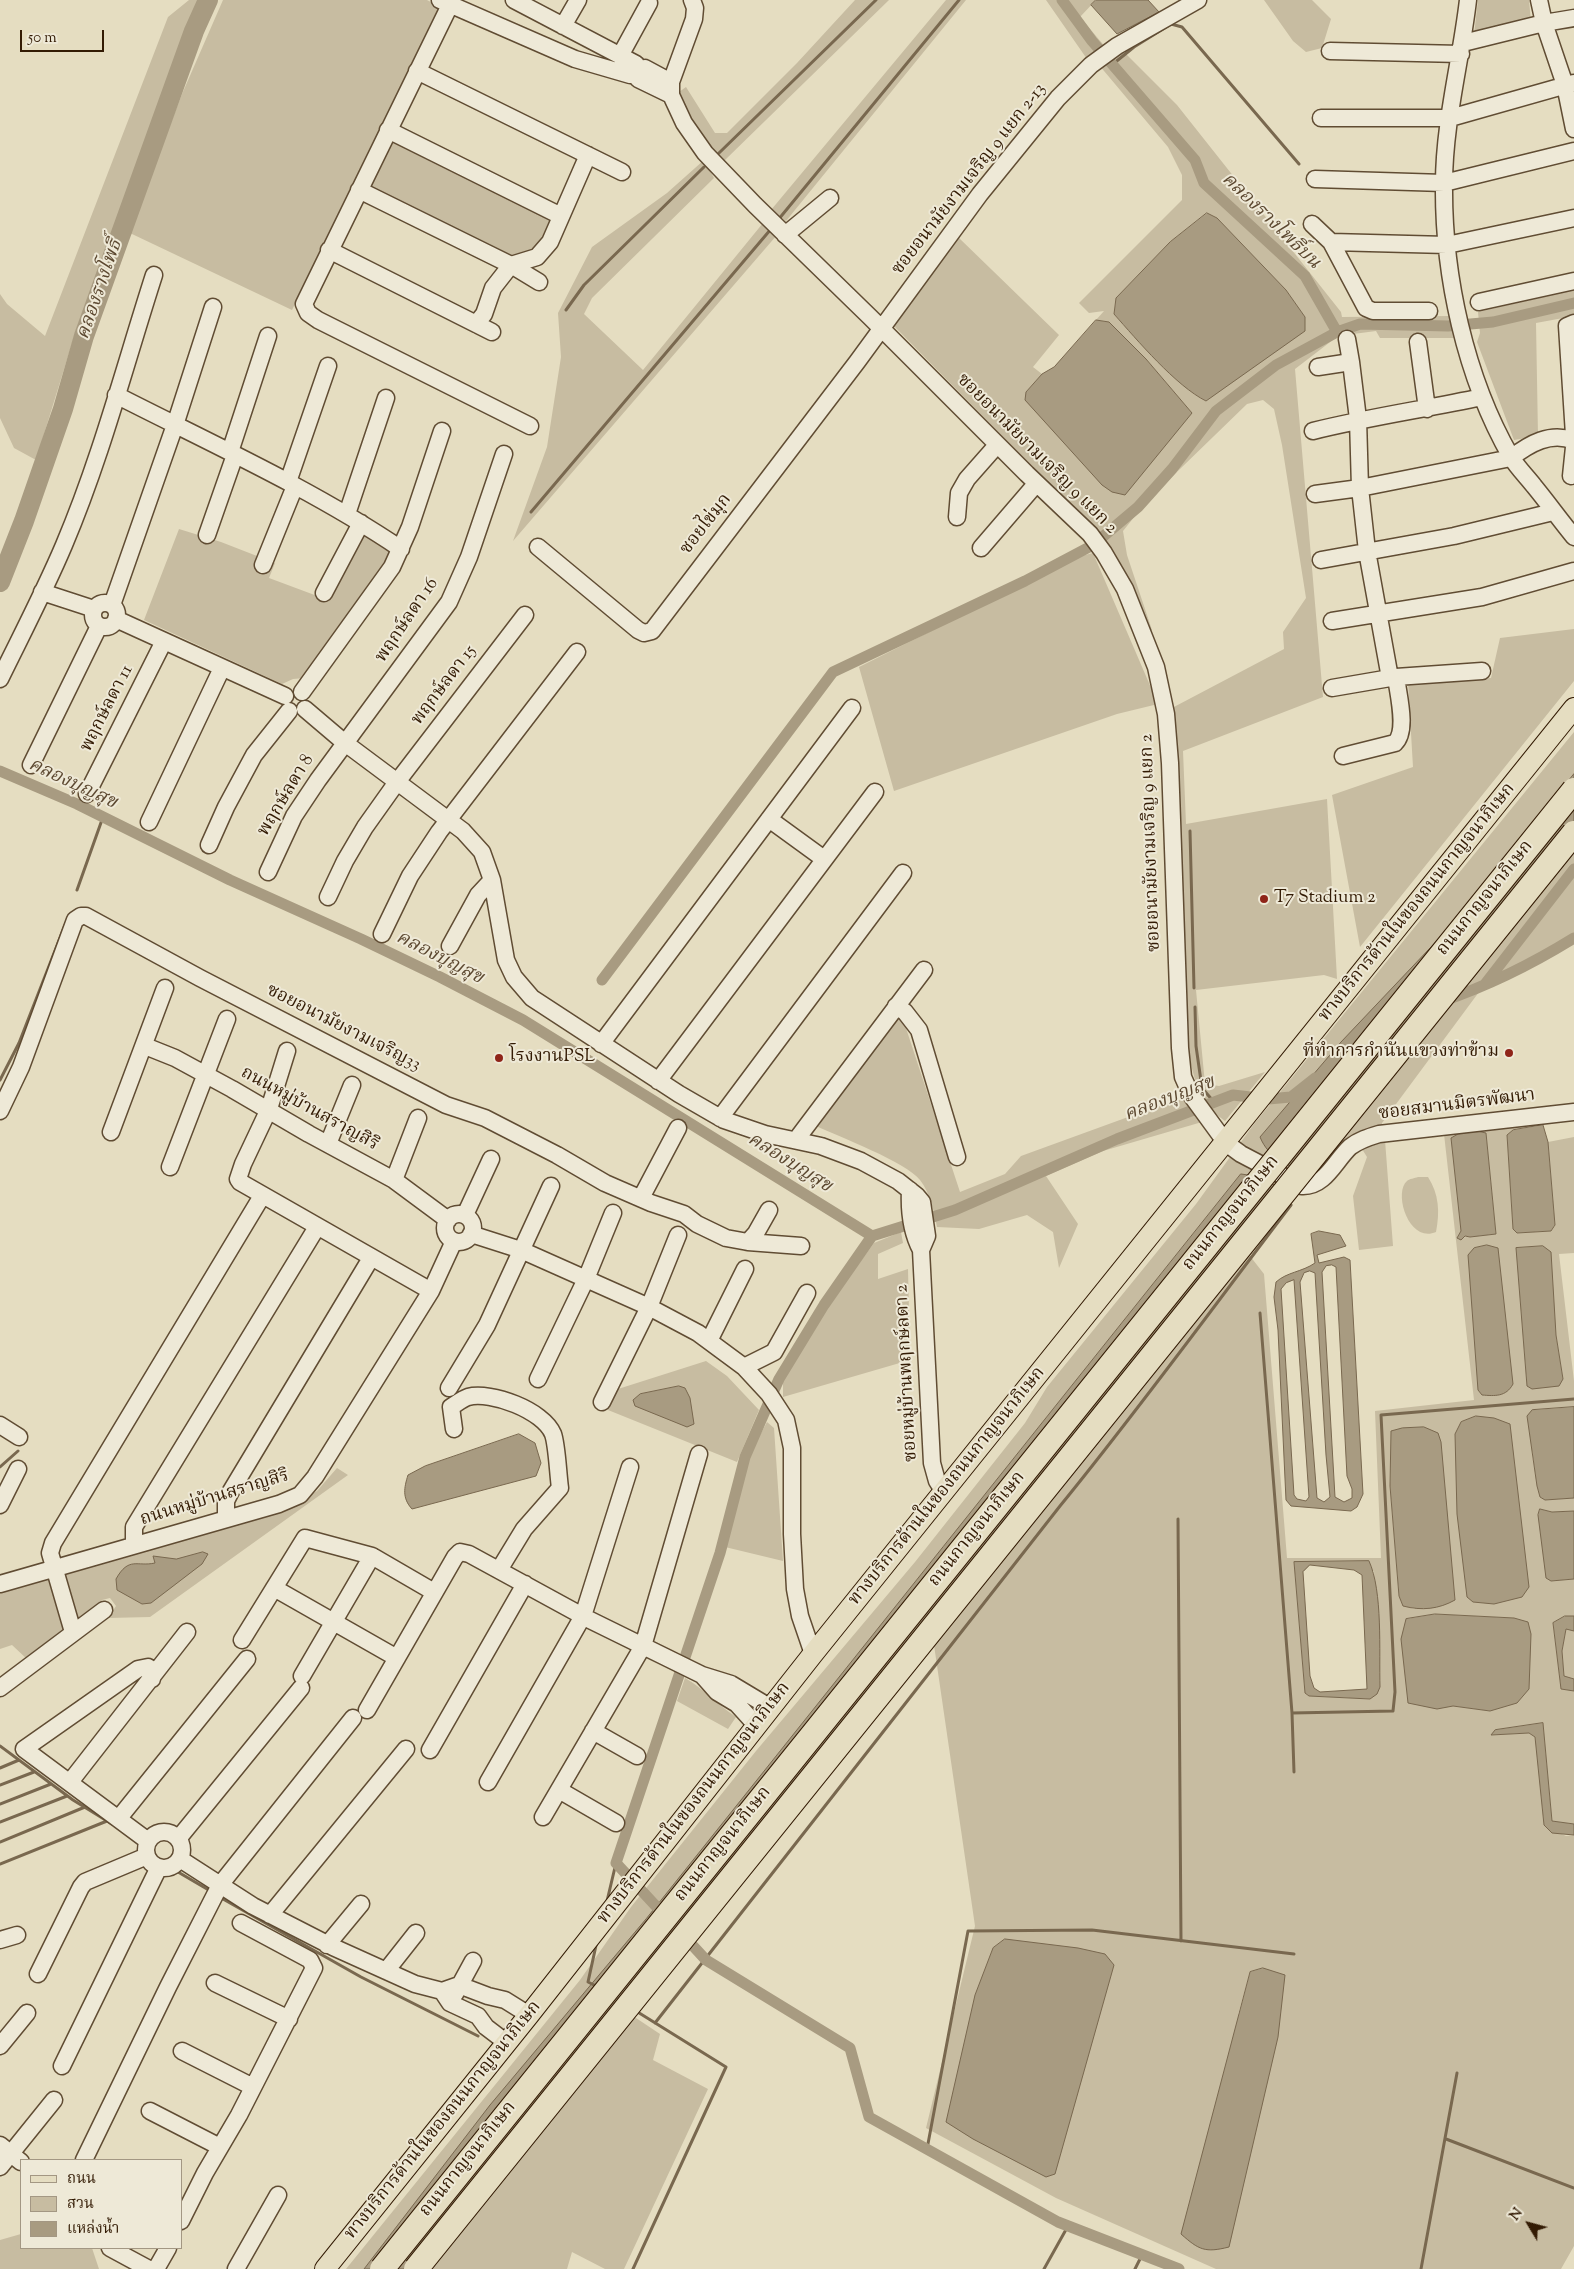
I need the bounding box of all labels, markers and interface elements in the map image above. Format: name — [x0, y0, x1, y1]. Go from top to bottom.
scale bar — [22, 20, 106, 52]
text: 50 m — [28, 28, 57, 49]
street label: ซอยอนามัยงามเจริญ 9 แยก 2-13 — [888, 80, 1052, 280]
water label: คลองรางโพธิ์บน — [1216, 169, 1324, 275]
water label: คลองรางโพธิ์ — [73, 237, 129, 343]
street label: ซอยอนามัยงามเจริญ 9 แยก 2 — [951, 370, 1121, 540]
street label: ซอยไข่มุก — [677, 490, 737, 560]
street label: พฤกษ์ลดา 16 — [372, 575, 444, 667]
street label: พฤกษ์ลดา 15 — [408, 642, 482, 730]
street label: พฤกษ์ลดา 11 — [77, 662, 139, 756]
street label: ซอยอนามัยงามเจริญ 9 แยก 2 — [1137, 734, 1167, 952]
street label: พฤกษ์ลดา 8 — [254, 751, 320, 841]
water label: คลองบุญสุข — [24, 755, 120, 815]
street label: ทางบริการด้านในของถนนกาญจนาภิเษก — [1315, 779, 1521, 1027]
street label: ถนนกาญจนาภิเษก — [1433, 837, 1539, 961]
place label: T7 Stadium 2 — [1274, 888, 1376, 910]
marker: T7 Stadium 2 — [1258, 893, 1270, 905]
water label: คลองบุญสุข — [392, 927, 486, 991]
street label: ซอยอนามัยงามเจริญ33 — [262, 981, 424, 1077]
place label: ที่ทำการกำนันแขวงท่าข้าม — [1303, 1042, 1499, 1064]
place label: โรงงานPSL — [509, 1047, 595, 1069]
marker: ที่ทำการกำนันแขวงท่าข้าม — [1503, 1047, 1515, 1059]
marker: โรงงานPSL — [493, 1052, 505, 1064]
street label: ถนนหมู่บ้านสราญสิริ — [236, 1063, 382, 1157]
water label: คลองบุญสุข — [1122, 1072, 1218, 1128]
street label: ซอยสมานมิตรพัฒนา — [1378, 1086, 1536, 1126]
water label: คลองบุญสุข — [743, 1129, 835, 1199]
street label: ถนนกาญจนาภิเษก — [1179, 1152, 1285, 1276]
street label: ซอยหมู่บ้านพฤกษ์ลดา 2 — [893, 1284, 923, 1462]
street label: ทางบริการด้านในของถนนกาญจนาภิเษก — [845, 1363, 1051, 1611]
street label: ถนนหมู่บ้านสราญสิริ — [138, 1466, 292, 1532]
street label: ถนนกาญจนาภิเษก — [925, 1468, 1031, 1592]
street label: ทางบริการด้านในของถนนกาญจนาภิเษก — [594, 1679, 796, 1929]
street label: ถนนกาญจนาภิเษก — [671, 1783, 777, 1907]
street label: ทางบริการด้านในของถนนกาญจนาภิเษก — [341, 1997, 547, 2245]
street label: ถนนกาญจนาภิเษก — [416, 2098, 522, 2222]
legend — [20, 2159, 182, 2249]
text: ถนน — [67, 2169, 96, 2190]
text: สวน — [67, 2194, 94, 2215]
north arrow — [1504, 2199, 1554, 2249]
text: N — [1506, 2204, 1528, 2225]
text: แหล่งน้ำ — [67, 2219, 119, 2240]

